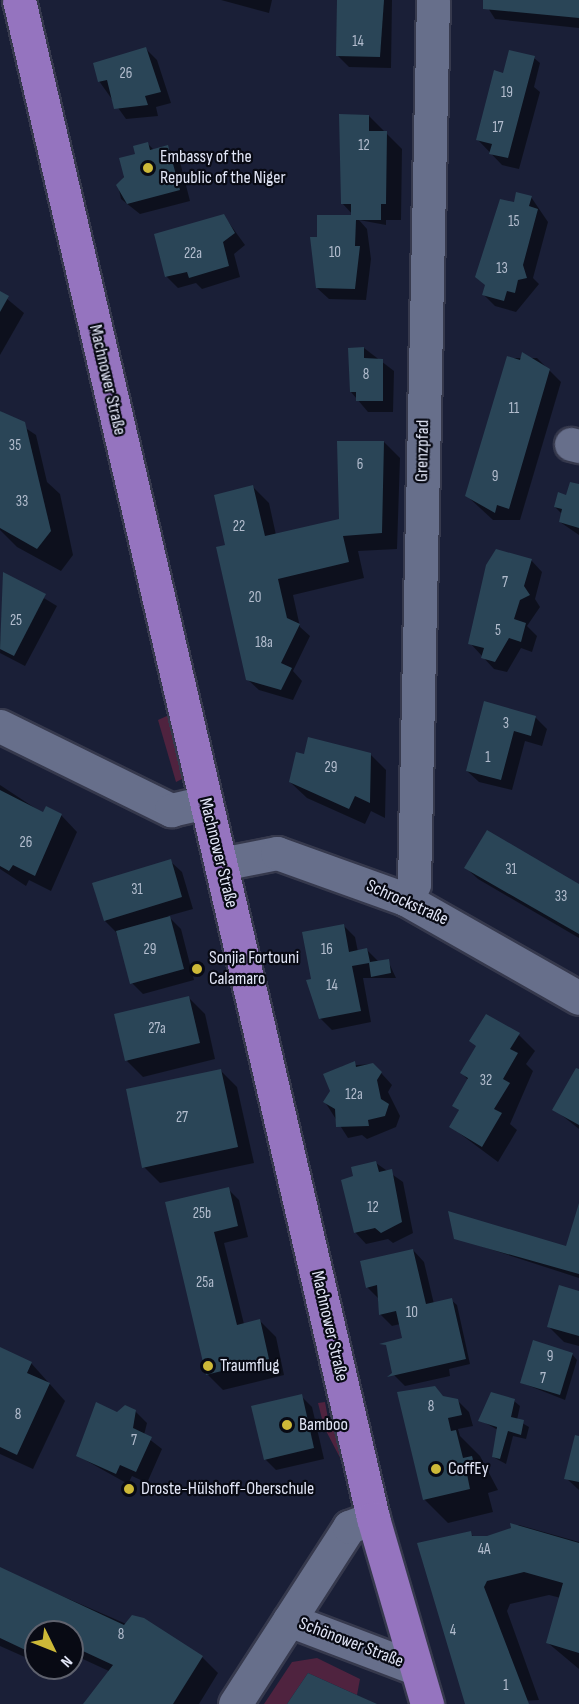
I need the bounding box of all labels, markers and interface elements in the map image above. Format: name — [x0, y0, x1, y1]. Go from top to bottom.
house number: 14 — [352, 33, 364, 51]
house number: 26 — [120, 65, 132, 83]
house number: 19 — [501, 84, 513, 102]
house number: 17 — [492, 119, 504, 137]
house number: 12 — [358, 137, 370, 155]
place label: Embassy of the Republic of the Niger — [160, 147, 286, 190]
marker: Embassy of the Republic of the Niger — [141, 161, 155, 175]
house number: 15 — [508, 213, 520, 231]
house number: 10 — [329, 244, 341, 262]
house number: 22a — [184, 245, 202, 263]
house number: 13 — [496, 260, 508, 278]
street label: Machnower Straße — [84, 323, 130, 437]
house number: 8 — [363, 366, 369, 384]
house number: 11 — [509, 400, 519, 418]
street label: Grenzpfad — [412, 420, 434, 482]
house number: 35 — [9, 437, 21, 455]
house number: 6 — [357, 456, 363, 474]
house number: 9 — [492, 468, 498, 486]
house number: 33 — [16, 493, 28, 511]
house number: 22 — [233, 518, 245, 536]
house number: 7 — [502, 574, 508, 592]
house number: 20 — [249, 589, 261, 607]
house number: 25 — [10, 612, 22, 630]
house number: 5 — [495, 622, 501, 640]
house number: 18a — [255, 634, 273, 652]
house number: 3 — [503, 715, 509, 733]
house number: 1 — [485, 749, 491, 767]
house number: 29 — [325, 759, 337, 777]
street label: Machnower Straße — [194, 796, 242, 910]
house number: 26 — [20, 834, 32, 852]
house number: 31 — [505, 861, 517, 879]
street label: Schrockstraße — [363, 875, 451, 931]
house number: 31 — [131, 881, 143, 899]
house number: 33 — [555, 888, 567, 906]
house number: 29 — [144, 941, 156, 959]
house number: 16 — [321, 941, 333, 959]
place label: Sonjia Fortouni Calamaro — [209, 948, 299, 990]
marker: Sonjia Fortouni Calamaro — [190, 962, 204, 976]
house number: 14 — [326, 977, 338, 995]
house number: 27a — [148, 1020, 166, 1038]
house number: 32 — [480, 1072, 492, 1090]
house number: 12a — [345, 1086, 363, 1104]
house number: 27 — [176, 1109, 188, 1127]
house number: 12 — [367, 1199, 379, 1217]
house number: 25b — [193, 1205, 211, 1223]
street label: Machnower Straße — [306, 1269, 352, 1383]
house number: 25a — [196, 1274, 214, 1292]
house number: 10 — [406, 1304, 418, 1322]
house number: 9 — [547, 1348, 553, 1366]
place label: Traumflug — [220, 1355, 279, 1377]
marker: Traumflug — [201, 1359, 215, 1373]
house number: 7 — [540, 1370, 546, 1388]
house number: 8 — [428, 1398, 434, 1416]
house number: 8 — [15, 1406, 21, 1424]
place label: Bamboo — [299, 1414, 348, 1436]
marker: Bamboo — [280, 1418, 294, 1432]
house number: 7 — [131, 1432, 137, 1450]
place label: CoffEy — [448, 1458, 489, 1480]
marker: CoffEy — [429, 1462, 443, 1476]
place label: Droste-Hülshoff-Oberschule — [141, 1478, 314, 1500]
marker: Droste-Hülshoff-Oberschule — [122, 1482, 136, 1496]
house number: 4A — [478, 1541, 490, 1559]
street label: Schönower Straße — [296, 1613, 406, 1673]
north arrow — [24, 1620, 84, 1680]
house number: 4 — [450, 1622, 456, 1640]
house number: 8 — [118, 1626, 124, 1644]
text: N — [56, 1652, 76, 1671]
house number: 1 — [503, 1677, 509, 1695]

